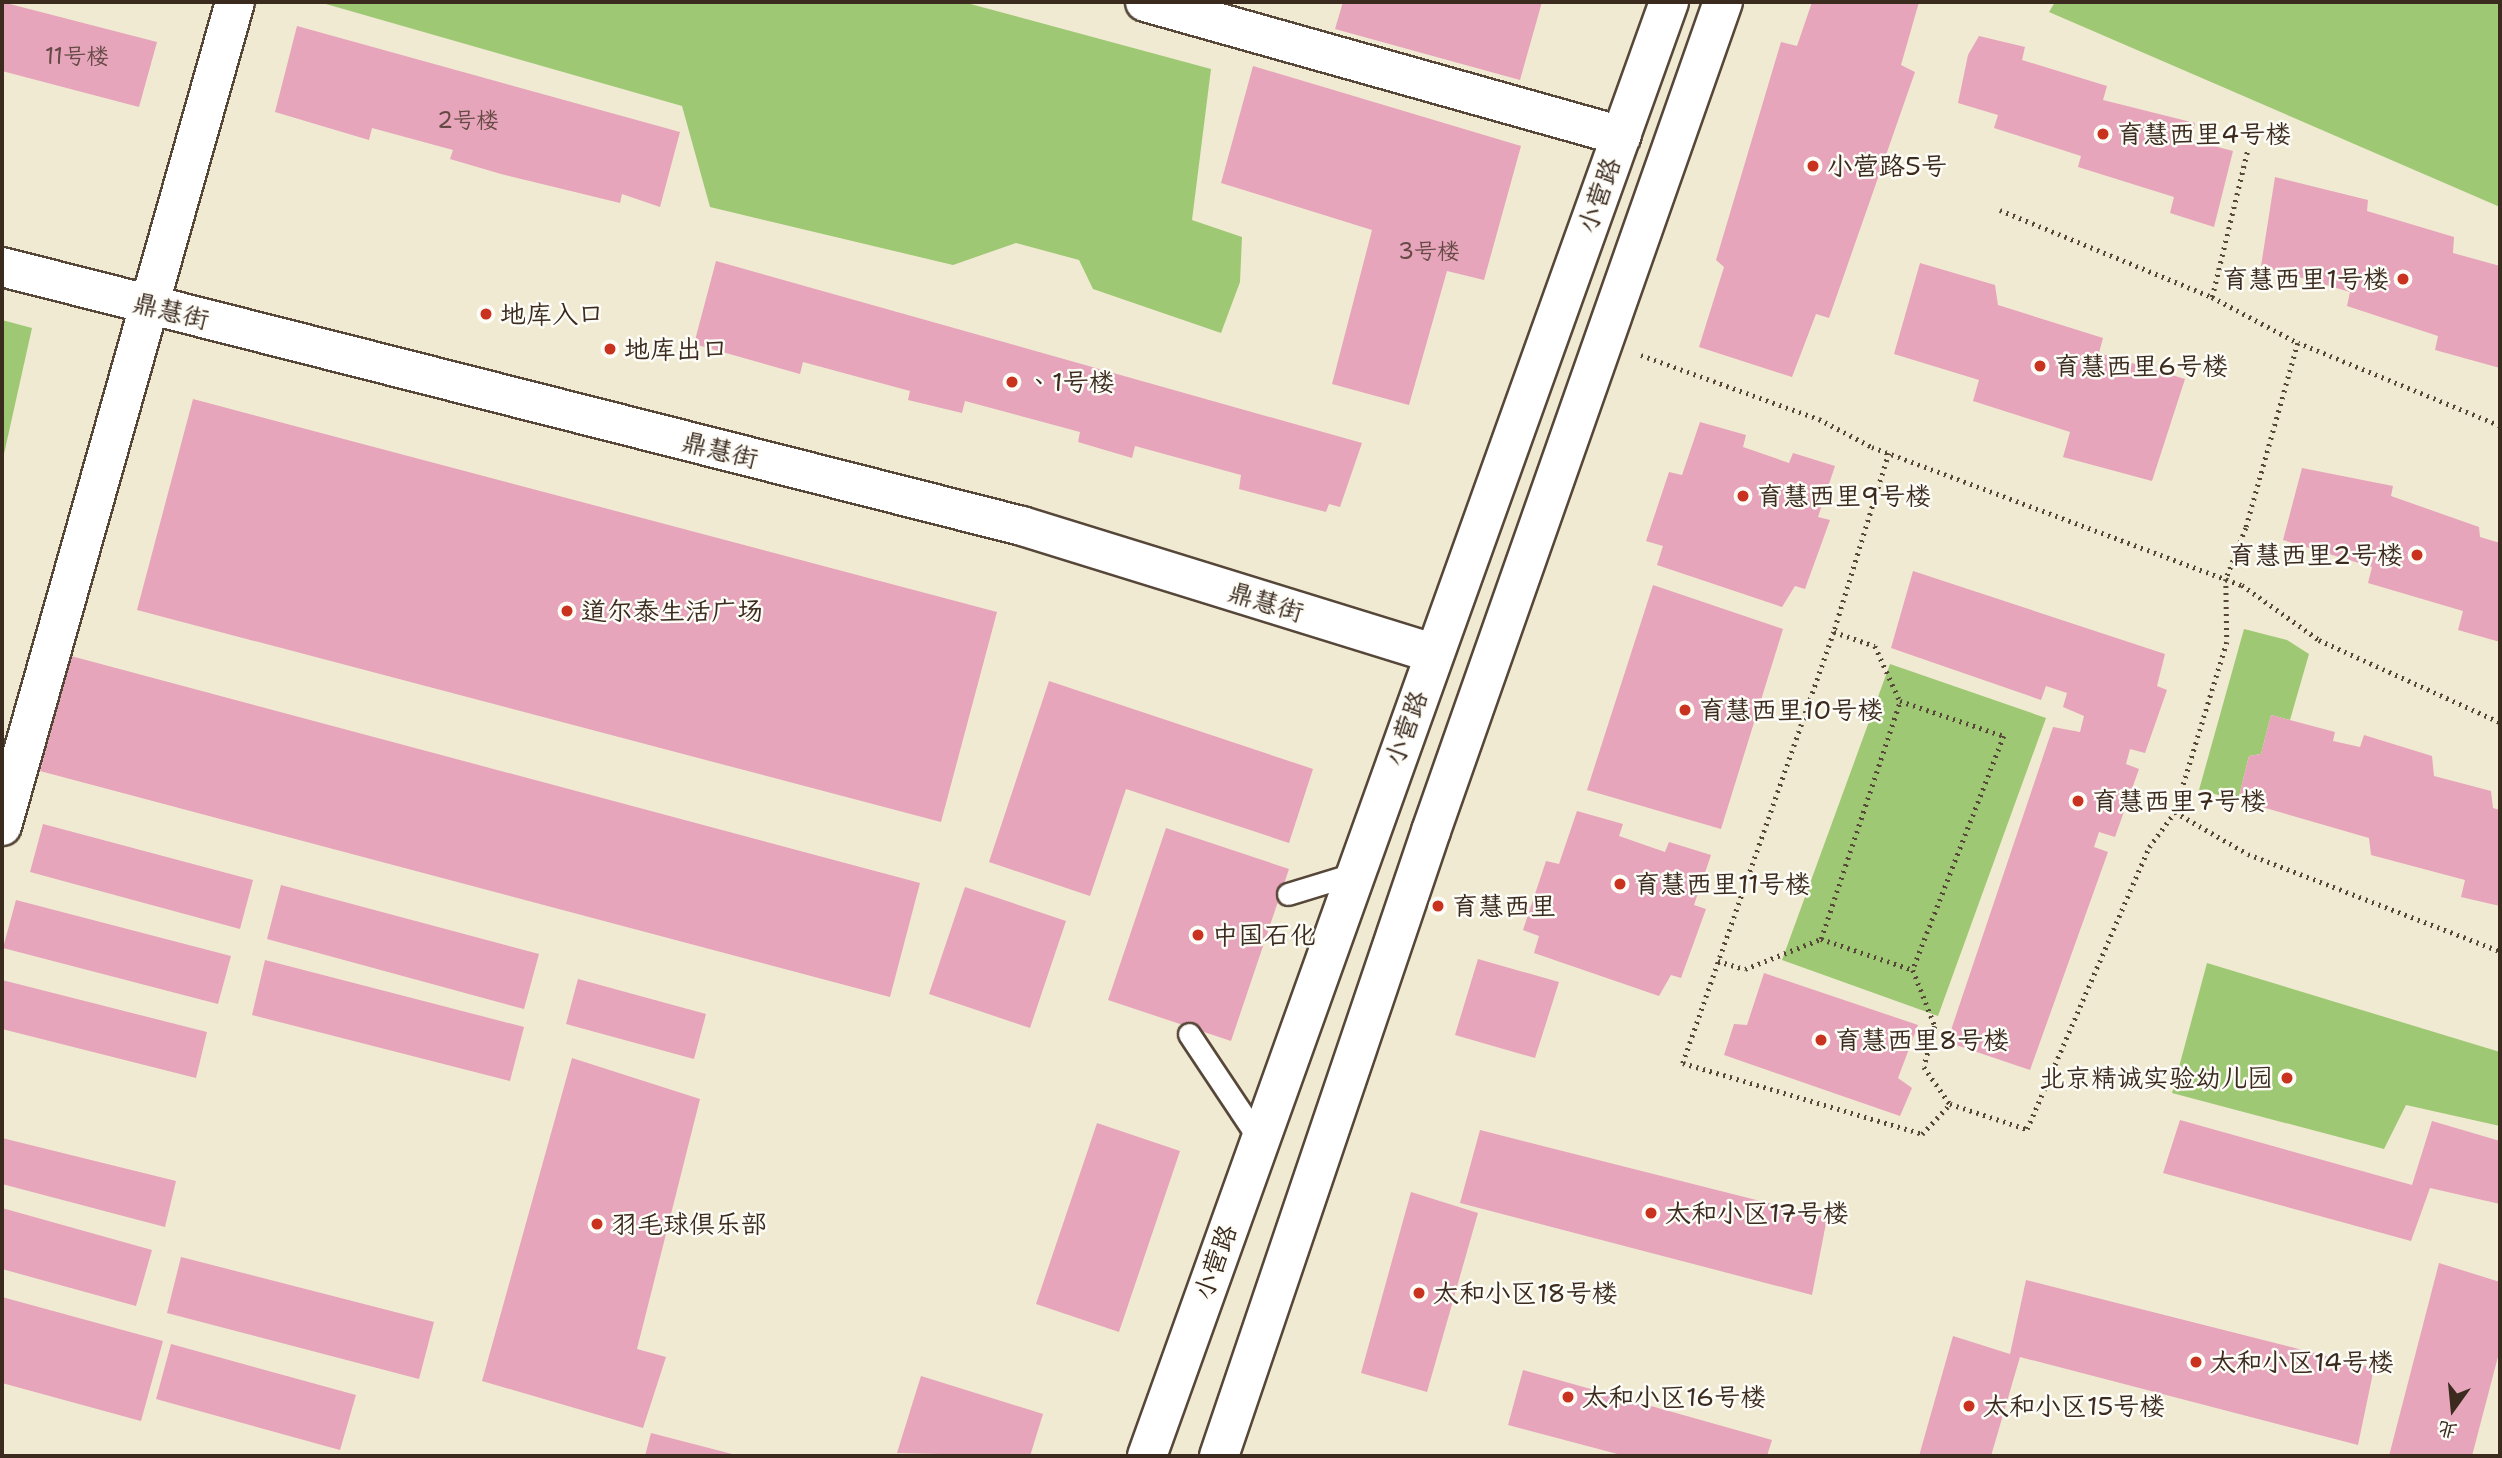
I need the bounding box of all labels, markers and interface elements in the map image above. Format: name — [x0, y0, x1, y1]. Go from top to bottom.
house number: 11号楼 — [45, 42, 109, 70]
house number: 2号楼 — [437, 106, 499, 134]
place label: 育慧西里4号楼 — [2117, 118, 2291, 150]
marker: 育慧西里4号楼 — [2095, 126, 2111, 142]
place label: 小营路5号 — [1827, 150, 1947, 182]
street label: 小营路 — [1571, 153, 1627, 237]
marker: 小营路5号 — [1805, 158, 1821, 174]
house number: 3号楼 — [1398, 237, 1460, 265]
place label: 育慧西里1号楼 — [2222, 263, 2389, 295]
marker: 育慧西里1号楼 — [2395, 271, 2411, 287]
street label: 鼎慧街 — [129, 286, 213, 336]
place label: 地库入口 — [500, 298, 604, 330]
marker: 地库入口 — [478, 306, 494, 322]
place label: 地库出口 — [624, 333, 728, 365]
marker: 地库出口 — [602, 341, 618, 357]
place label: 育慧西里6号楼 — [2054, 350, 2228, 382]
marker: 育慧西里6号楼 — [2032, 358, 2048, 374]
place label: 、1号楼 — [1026, 366, 1115, 398]
marker: 、1号楼 — [1004, 374, 1020, 390]
street label: 鼎慧街 — [678, 425, 762, 475]
place label: 育慧西里9号楼 — [1757, 480, 1931, 512]
marker: 育慧西里9号楼 — [1735, 488, 1751, 504]
place label: 育慧西里2号楼 — [2229, 539, 2403, 571]
marker: 育慧西里2号楼 — [2409, 547, 2425, 563]
street label: 鼎慧街 — [1224, 576, 1308, 628]
place label: 道尔泰生活广场 — [581, 595, 763, 627]
marker: 道尔泰生活广场 — [559, 603, 575, 619]
street label: 小营路 — [1378, 686, 1434, 770]
place label: 育慧西里10号楼 — [1699, 694, 1883, 726]
marker: 育慧西里10号楼 — [1677, 702, 1693, 718]
place label: 育慧西里7号楼 — [2092, 785, 2266, 817]
marker: 育慧西里7号楼 — [2070, 793, 2086, 809]
place label: 育慧西里11号楼 — [1634, 868, 1811, 900]
marker: 育慧西里11号楼 — [1612, 876, 1628, 892]
place label: 育慧西里 — [1452, 890, 1556, 922]
marker: 育慧西里 — [1430, 898, 1446, 914]
place label: 中国石化 — [1212, 919, 1316, 951]
marker: 中国石化 — [1190, 927, 1206, 943]
place label: 育慧西里8号楼 — [1835, 1024, 2009, 1056]
marker: 育慧西里8号楼 — [1813, 1032, 1829, 1048]
place label: 北京精诚实验幼儿园 — [2039, 1062, 2273, 1094]
marker: 北京精诚实验幼儿园 — [2279, 1070, 2295, 1086]
place label: 太和小区17号楼 — [1665, 1197, 1849, 1229]
marker: 太和小区17号楼 — [1643, 1205, 1659, 1221]
place label: 羽毛球俱乐部 — [611, 1208, 767, 1240]
marker: 羽毛球俱乐部 — [589, 1216, 605, 1232]
street label: 小营路 — [1187, 1220, 1243, 1304]
place label: 太和小区18号楼 — [1433, 1277, 1618, 1309]
marker: 太和小区18号楼 — [1411, 1285, 1427, 1301]
place label: 太和小区14号楼 — [2210, 1346, 2394, 1378]
marker: 太和小区14号楼 — [2188, 1354, 2204, 1370]
north arrow — [2418, 1374, 2488, 1444]
place label: 太和小区16号楼 — [1582, 1381, 1766, 1413]
marker: 太和小区16号楼 — [1560, 1389, 1576, 1405]
place label: 太和小区15号楼 — [1983, 1390, 2165, 1422]
marker: 太和小区15号楼 — [1961, 1398, 1977, 1414]
text: 北 — [2435, 1415, 2460, 1444]

